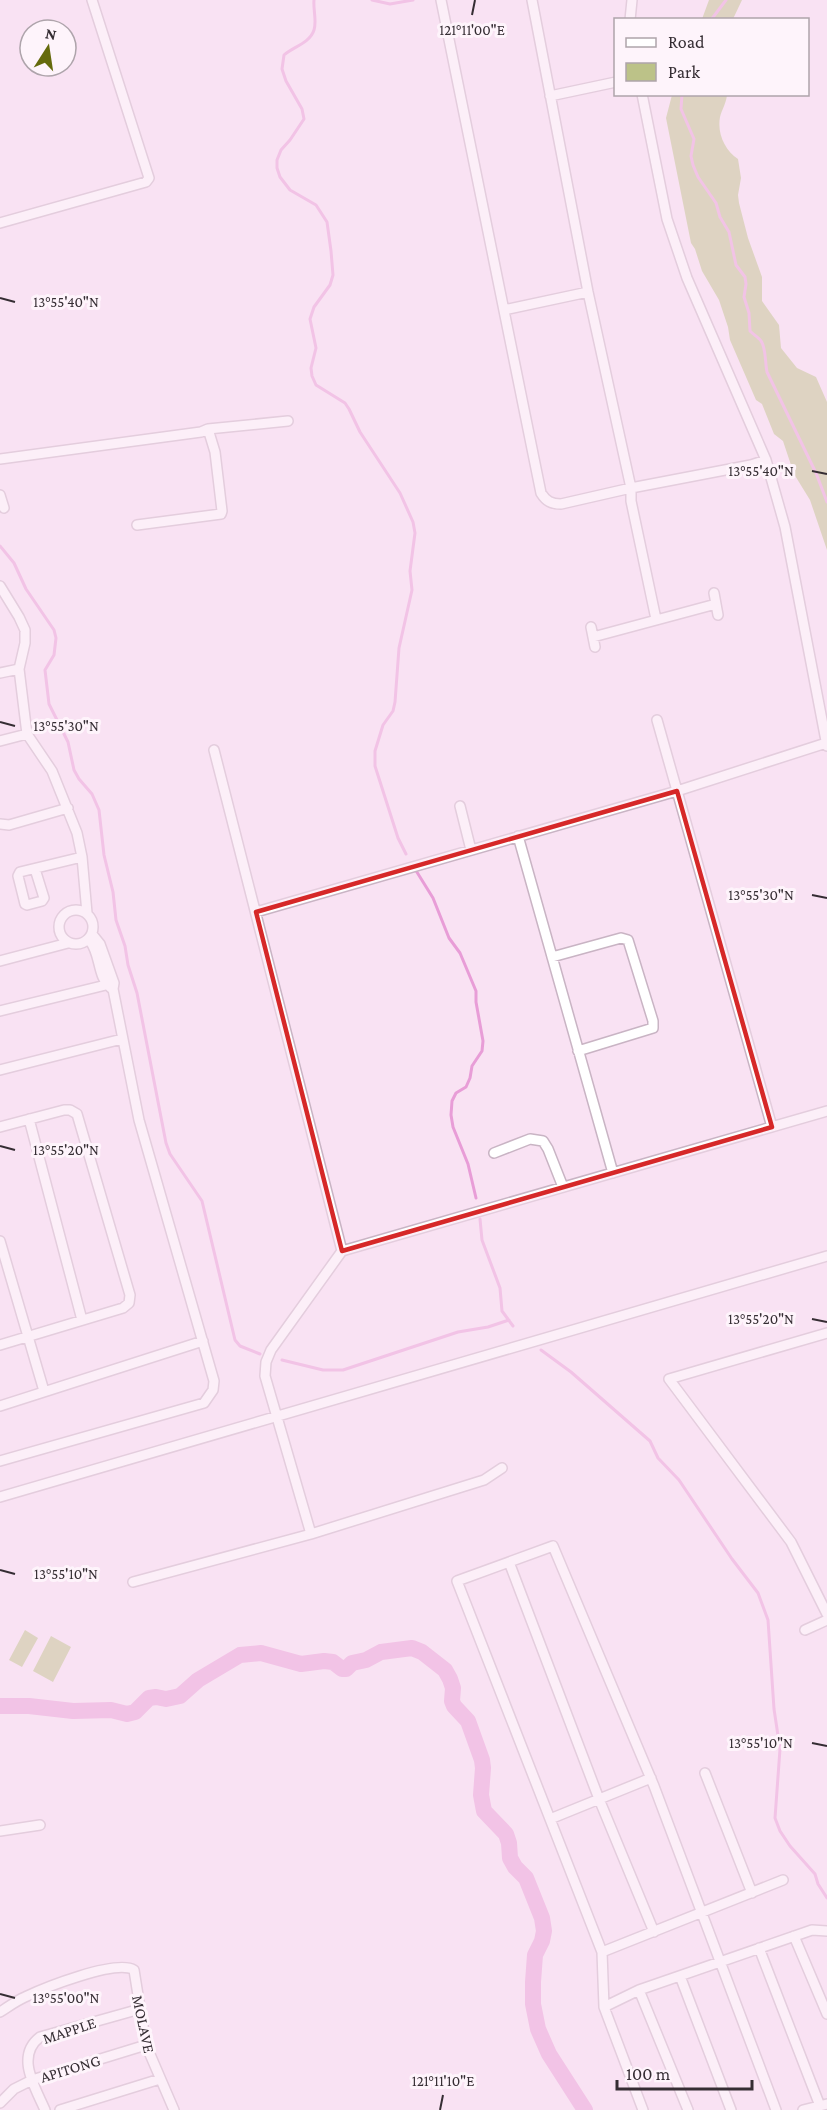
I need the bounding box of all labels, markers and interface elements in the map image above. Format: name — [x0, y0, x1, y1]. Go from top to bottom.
north arrow — [18, 18, 78, 78]
legend — [614, 18, 809, 96]
text: 121°11'00"E — [439, 22, 505, 38]
text: N — [44, 24, 58, 43]
text: Road — [668, 32, 705, 52]
text: Park — [668, 62, 700, 82]
text: 13°55'40"N — [33, 294, 99, 310]
text: 13°55'40"N — [728, 463, 794, 479]
text: 13°55'30"N — [33, 718, 99, 734]
text: 13°55'30"N — [728, 887, 794, 903]
text: 13°55'20"N — [33, 1142, 99, 1158]
text: 13°55'20"N — [728, 1311, 794, 1327]
text: 13°55'10"N — [34, 1566, 98, 1582]
text: 13°55'10"N — [729, 1735, 793, 1751]
text: 13°55'00"N — [33, 1990, 100, 2006]
street label: MOLAVE — [129, 1994, 158, 2055]
street label: MAPPLE — [40, 2014, 98, 2047]
street label: APITONG — [38, 2051, 102, 2086]
scale bar — [617, 2053, 752, 2091]
text: 100 m — [626, 2064, 671, 2084]
text: 121°11'10"E — [412, 2073, 474, 2089]

